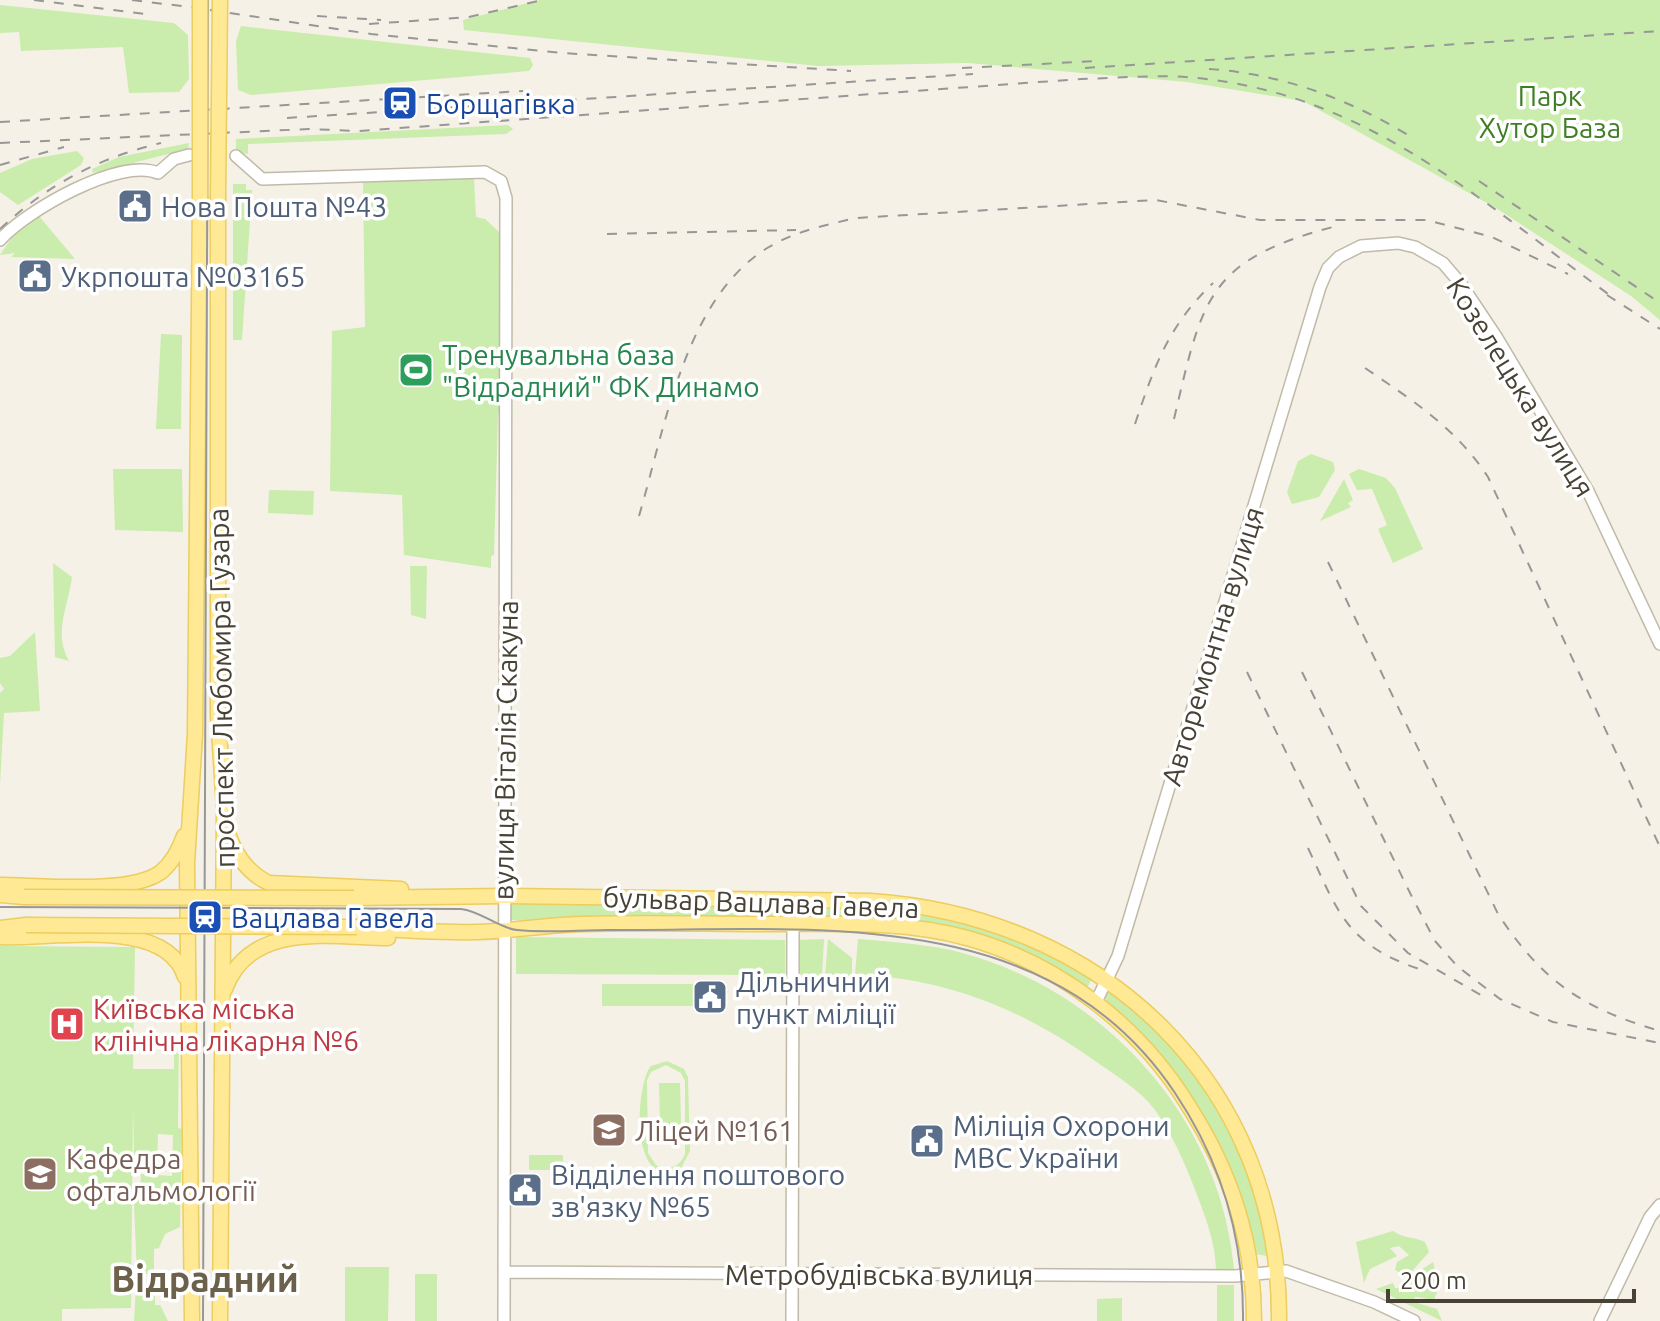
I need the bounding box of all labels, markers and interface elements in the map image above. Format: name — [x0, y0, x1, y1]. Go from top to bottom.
park label: Парк Хутор База — [1479, 80, 1621, 143]
station icon: Борщагівка — [381, 84, 419, 122]
place label: Борщагівка — [426, 88, 576, 119]
public building icon: Нова Пошта №43 — [116, 187, 154, 225]
place label: Нова Пошта №43 — [161, 191, 387, 222]
public building icon: Укрпошта №03165 — [16, 257, 54, 295]
place label: Укрпошта №03165 — [61, 261, 305, 292]
street label: Козелецька вулиця — [1441, 272, 1601, 502]
place label: Тренувальна база "Відрадний" ФК Динамо — [442, 339, 760, 402]
sports icon: Тренувальна база "Відрадний" ФК Динамо — [397, 351, 435, 389]
street label: Авторемонтна вулиця — [1155, 503, 1269, 789]
street label: проспект Любомира Гузара — [202, 508, 240, 868]
street label: вулиця Віталія Скакуна — [487, 600, 523, 900]
street label: бульвар Вацлава Гавела — [602, 881, 920, 923]
station icon: Вацлава Гавела — [186, 898, 224, 936]
place label: Вацлава Гавела — [231, 902, 435, 933]
place label: Дільничний пункт міліції — [736, 966, 897, 1029]
public building icon: Дільничний пункт міліції — [691, 978, 729, 1016]
place label: Київська міська клінічна лікарня №6 — [93, 993, 359, 1056]
hospital icon: Київська міська клінічна лікарня №6 — [48, 1005, 86, 1043]
place label: Міліція Охорони МВС України — [953, 1110, 1169, 1173]
school or university icon: Ліцей №161 — [590, 1111, 628, 1149]
place label: Ліцей №161 — [635, 1115, 794, 1146]
public building icon: Міліція Охорони МВС України — [908, 1122, 946, 1160]
place label: Кафедра офтальмології — [66, 1143, 257, 1206]
school or university icon: Кафедра офтальмології — [21, 1155, 59, 1193]
place label: Відділення поштового зв'язку №65 — [551, 1159, 845, 1222]
public building icon: Відділення поштового зв'язку №65 — [506, 1171, 544, 1209]
scale bar — [1388, 1253, 1634, 1303]
district label: Відрадний — [111, 1258, 299, 1299]
street label: Метробудівська вулиця — [725, 1259, 1033, 1290]
text: 200 m — [1400, 1267, 1467, 1294]

